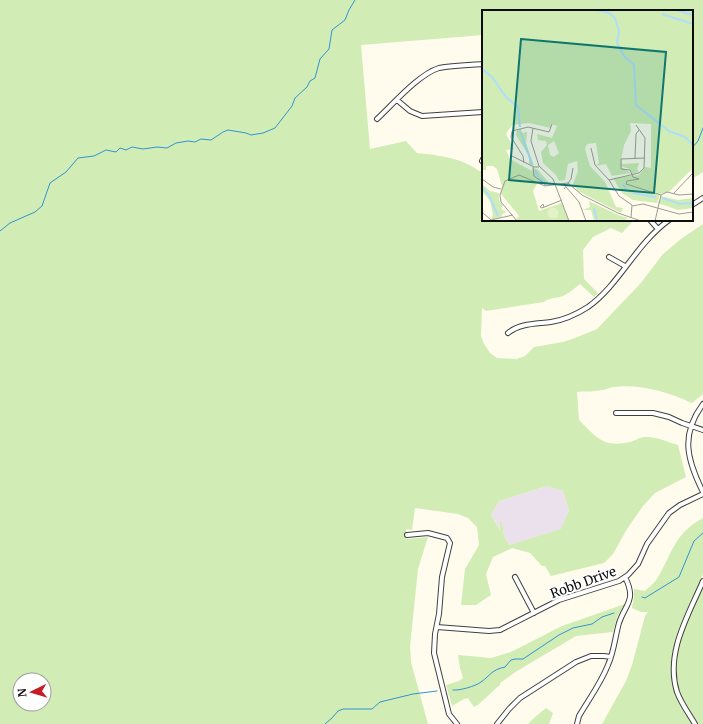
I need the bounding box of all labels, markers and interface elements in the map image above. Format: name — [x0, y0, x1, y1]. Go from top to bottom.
inset map — [482, 10, 693, 221]
street label: Robb Drive — [548, 563, 619, 602]
north arrow — [12, 672, 52, 712]
text: N — [15, 688, 29, 698]

